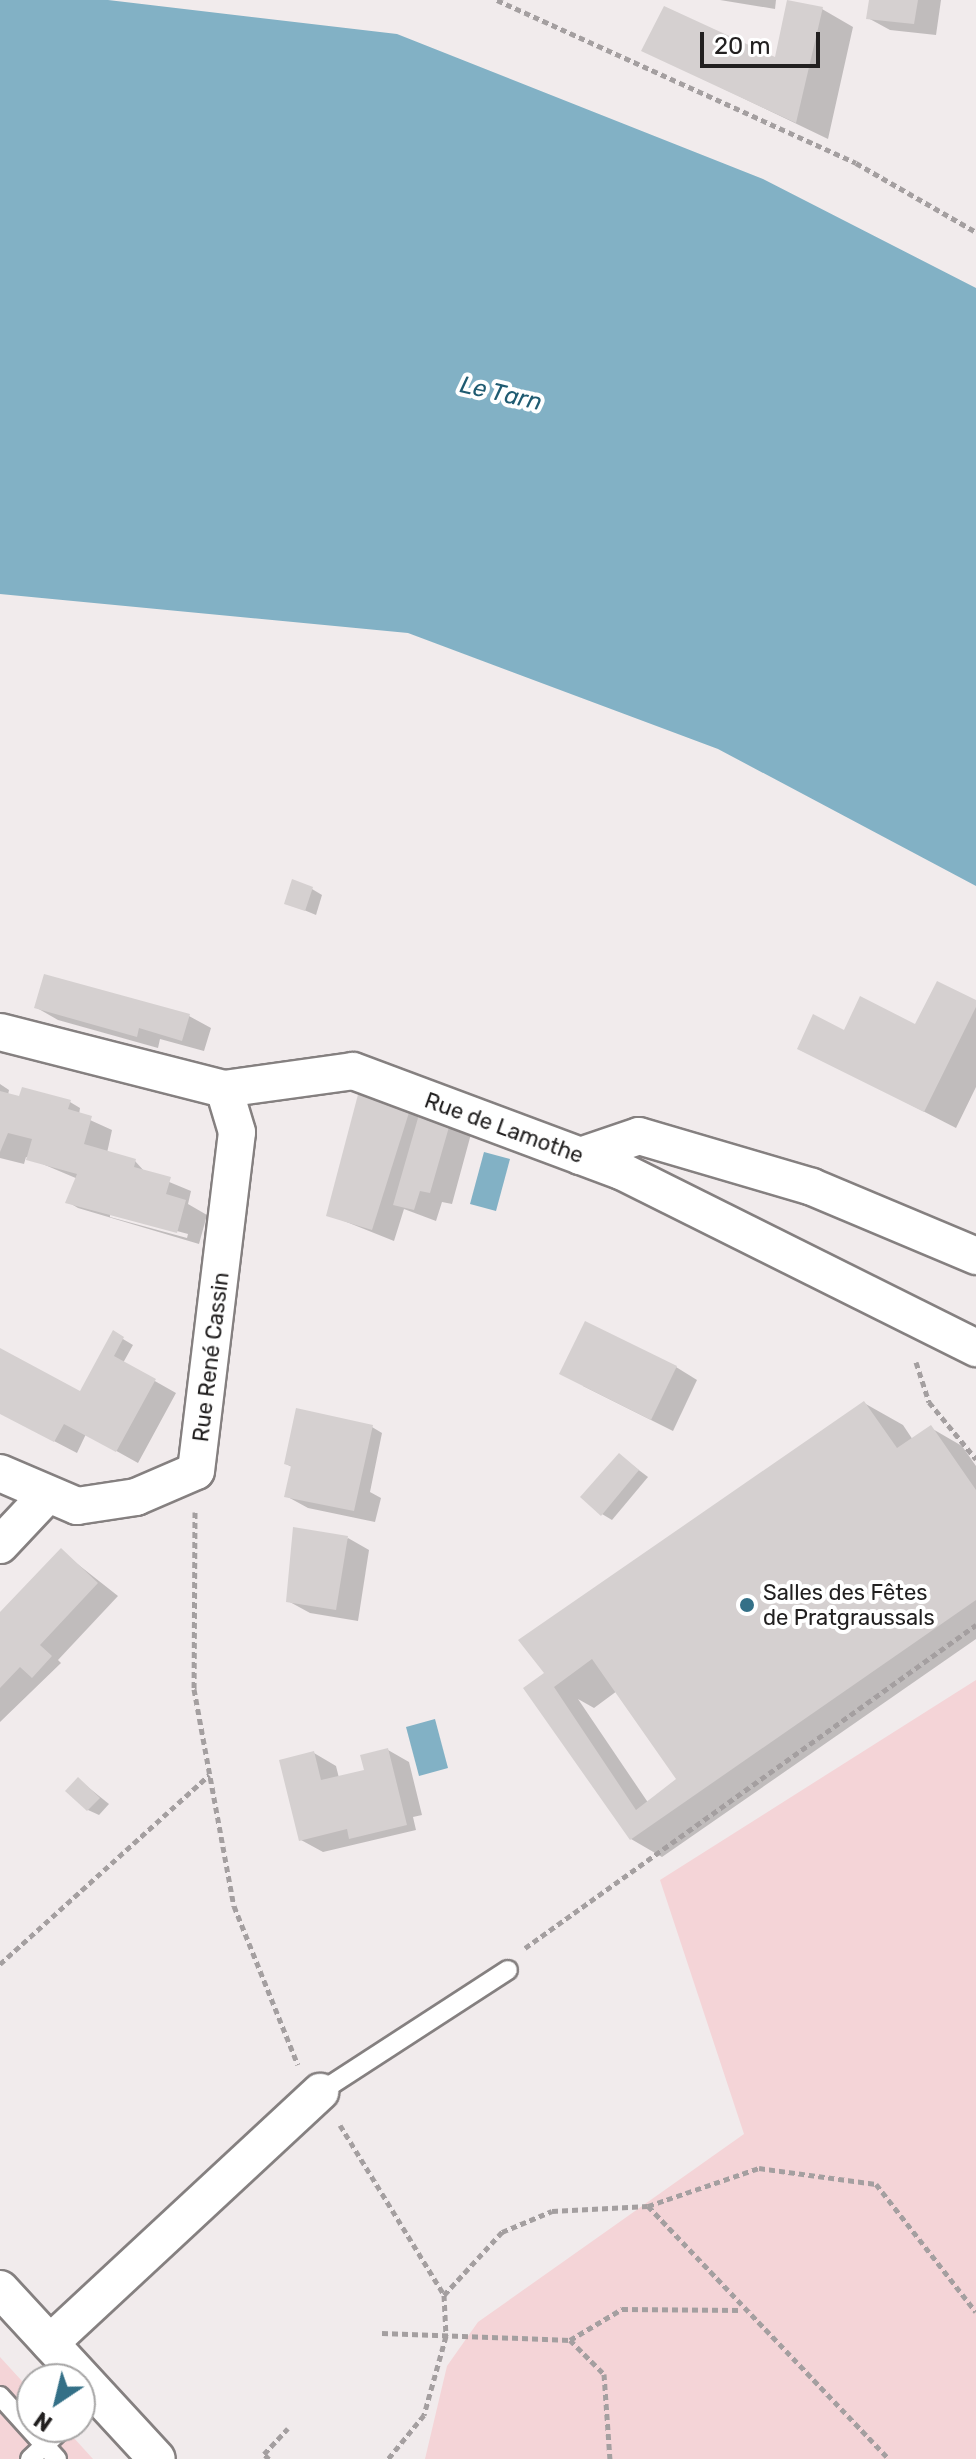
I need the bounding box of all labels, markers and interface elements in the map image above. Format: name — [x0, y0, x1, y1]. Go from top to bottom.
scale bar — [704, 16, 824, 66]
text: 20 m — [714, 32, 771, 60]
water label: Le Tarn — [457, 371, 545, 417]
street label: Rue de Lamothe — [421, 1087, 587, 1169]
street label: Rue René Cassin — [187, 1271, 235, 1443]
place label: Salles des Fêtes de Pratgraussals — [763, 1579, 935, 1630]
marker: Salles des Fêtes de Pratgraussals — [738, 1596, 756, 1614]
north arrow — [16, 2363, 96, 2443]
text: N — [29, 2406, 57, 2437]

